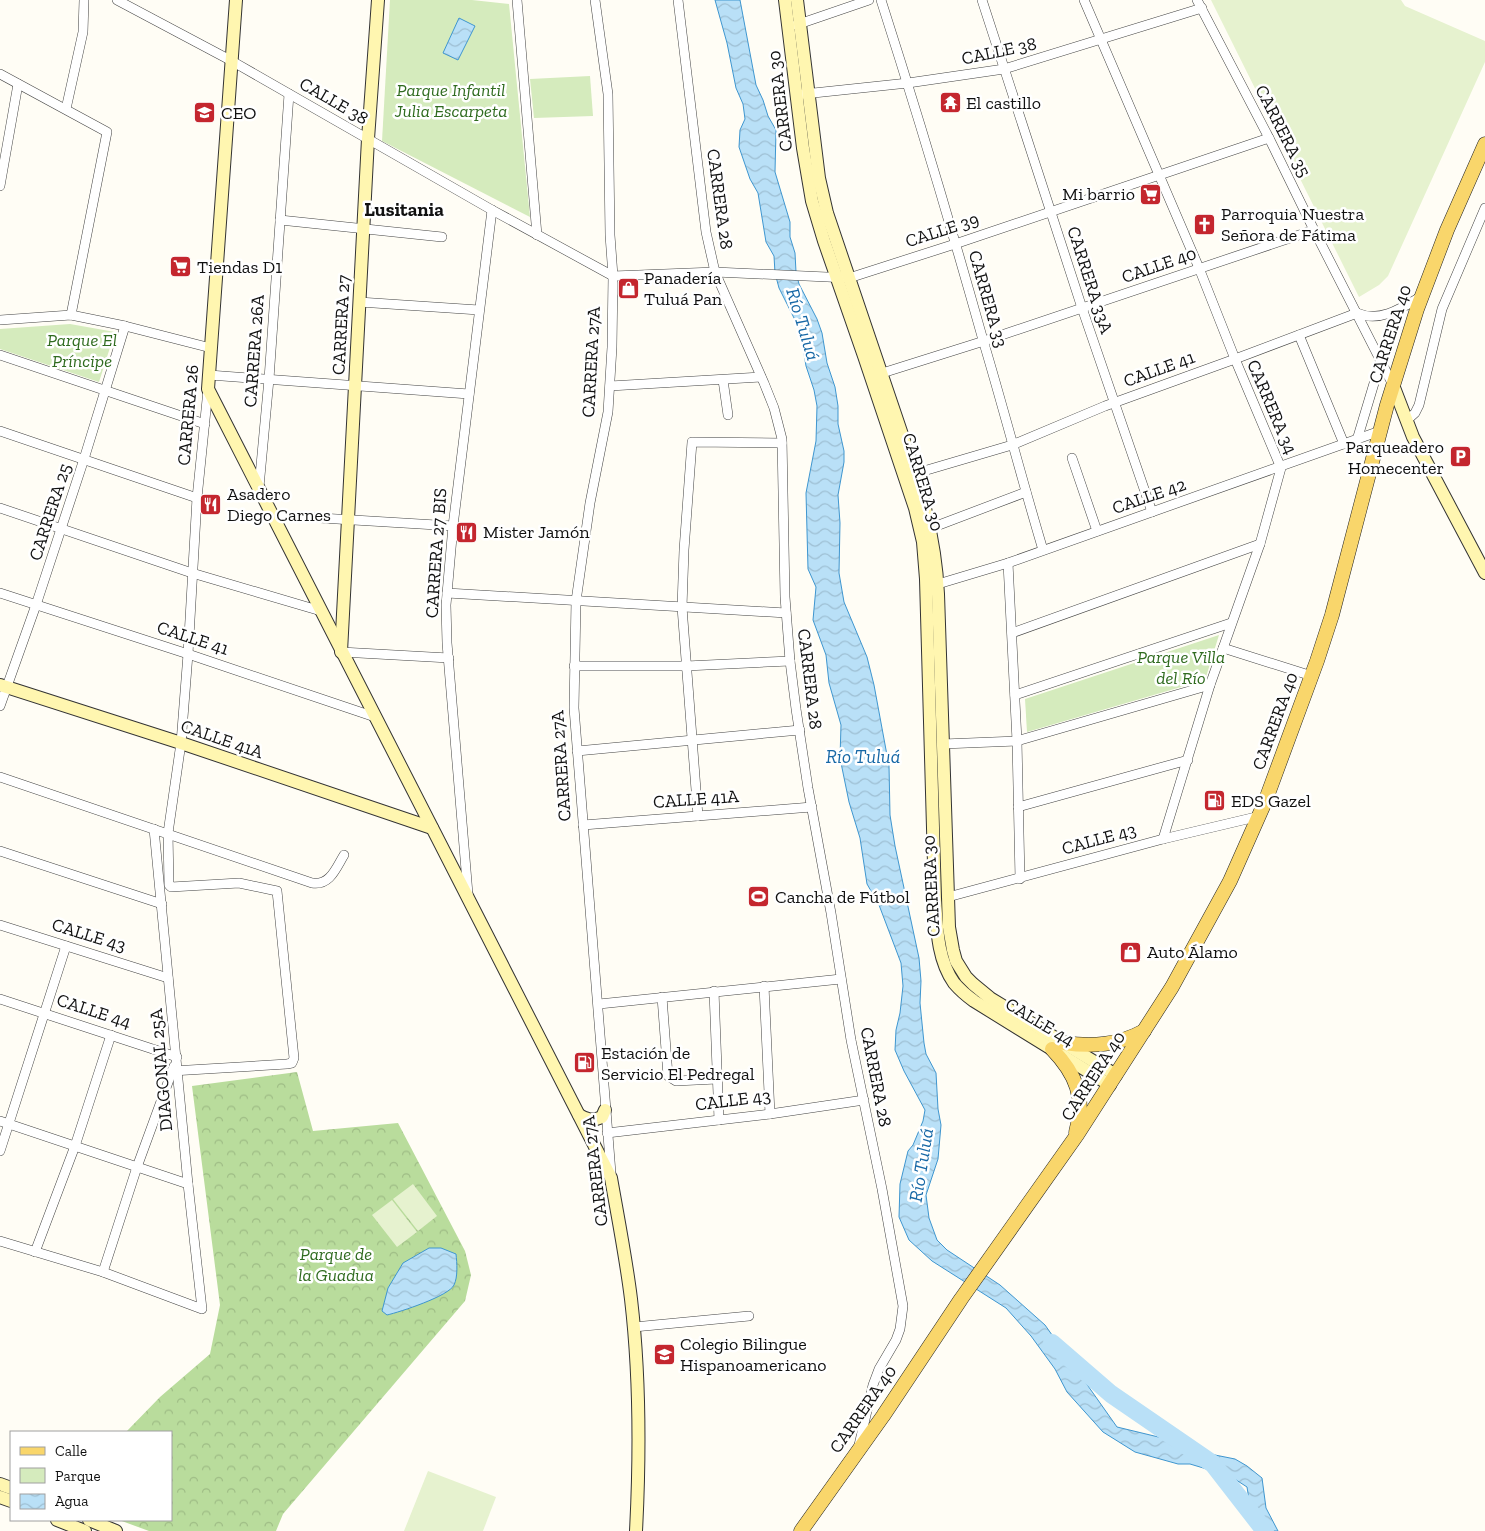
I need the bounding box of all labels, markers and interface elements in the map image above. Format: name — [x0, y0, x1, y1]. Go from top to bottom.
street label: CALLE 38 — [960, 32, 1038, 70]
street label: CARRERA 30 — [763, 49, 797, 153]
street label: CALLE 38 — [296, 72, 372, 130]
park label: Parque Infantil Julia Escarpeta — [394, 79, 507, 122]
street label: CARRERA 35 — [1250, 81, 1316, 181]
temple icon: El castillo — [938, 91, 962, 115]
place label: El castillo — [966, 92, 1041, 114]
school or university icon: CEO — [193, 101, 217, 125]
place label: CEO — [221, 102, 256, 124]
street label: CARRERA 28 — [702, 147, 738, 251]
supermarket icon: Mi barrio — [1139, 182, 1163, 206]
place label: Mi barrio — [1062, 183, 1135, 205]
district label: Lusitania — [364, 198, 444, 221]
place label: Parroquia Nuestra Señora de Fátima — [1221, 203, 1364, 246]
street label: CALLE 39 — [902, 208, 982, 252]
church icon: Parroquia Nuestra Señora de Fátima — [1193, 212, 1217, 236]
street label: CARRERA 33A — [1062, 224, 1118, 337]
street label: CALLE 40 — [1119, 242, 1199, 288]
street label: CARRERA 33 — [964, 248, 1012, 350]
supermarket icon: Tiendas D1 — [169, 255, 193, 279]
place label: Tiendas D1 — [197, 256, 282, 278]
place label: Panadería Tuluá Pan — [644, 267, 723, 310]
street label: CARRERA 27 — [327, 274, 355, 376]
shop icon: Panadería Tuluá Pan — [616, 276, 640, 300]
street label: CARRERA 40 — [1364, 282, 1416, 386]
water label: Río Tuluá — [781, 285, 825, 363]
street label: CARRERA 26A — [239, 294, 269, 408]
street label: CARRERA 27A — [577, 306, 605, 418]
park label: Parque El Príncipe — [47, 329, 117, 372]
street label: CALLE 41 — [1120, 346, 1198, 392]
street label: CARRERA 34 — [1242, 356, 1302, 458]
street label: CARRERA 26 — [173, 364, 203, 466]
street label: CARRERA 30 — [898, 430, 948, 534]
place label: Parqueadero Homecenter — [1346, 436, 1444, 479]
parking icon: Parqueadero Homecenter — [1448, 445, 1472, 469]
street label: CARRERA 25 — [24, 461, 76, 563]
street label: CALLE 42 — [1109, 473, 1189, 519]
place label: Asadero Diego Carnes — [227, 483, 331, 526]
street label: CARRERA 27 BIS — [420, 487, 452, 619]
restaurant icon: Asadero Diego Carnes — [199, 492, 223, 516]
restaurant icon: Mister Jamón — [455, 520, 479, 544]
place label: Mister Jamón — [483, 521, 590, 543]
street label: CALLE 41 — [154, 616, 232, 660]
street label: CARRERA 28 — [793, 627, 827, 731]
park label: Parque Villa del Río — [1137, 646, 1225, 689]
street label: CARRERA 40 — [1247, 669, 1303, 773]
street label: CARRERA 27A — [546, 709, 576, 822]
street label: CALLE 41A — [178, 715, 266, 763]
water label: Río Tuluá — [826, 745, 900, 768]
street label: CALLE 41A — [652, 785, 740, 813]
fuel station icon: EDS Gazel — [1203, 789, 1227, 813]
place label: EDS Gazel — [1231, 790, 1311, 812]
street label: CALLE 43 — [1059, 818, 1139, 859]
street label: CARRERA 30 — [917, 835, 945, 937]
sports icon: Cancha de Fútbol — [747, 885, 771, 909]
place label: Cancha de Fútbol — [775, 886, 910, 908]
street label: CALLE 43 — [49, 913, 129, 957]
shop icon: Auto Álamo — [1119, 940, 1143, 964]
place label: Auto Álamo — [1147, 941, 1238, 963]
street label: CALLE 44 — [54, 989, 134, 1033]
street label: CALLE 44 — [1001, 993, 1079, 1051]
street label: DIAGONAL 25A — [145, 1007, 177, 1132]
street label: CARRERA 28 — [856, 1025, 896, 1129]
street label: CARRERA 40 — [1056, 1027, 1130, 1125]
place label: Estación de Servicio El Pedregal — [601, 1042, 755, 1085]
fuel station icon: Estación de Servicio El Pedregal — [573, 1051, 597, 1075]
street label: CALLE 43 — [694, 1084, 772, 1116]
street label: CARRERA 27A — [577, 1114, 613, 1227]
water label: Río Tuluá — [904, 1126, 938, 1204]
park label: Parque de la Guadua — [298, 1243, 374, 1286]
place label: Colegio Bilingue Hispanoamericano — [680, 1333, 827, 1376]
school or university icon: Colegio Bilingue Hispanoamericano — [652, 1342, 676, 1366]
street label: CARRERA 40 — [825, 1361, 901, 1457]
legend — [10, 1431, 172, 1521]
text: Calle — [55, 1442, 87, 1460]
text: Parque — [55, 1467, 101, 1485]
text: Agua — [55, 1492, 88, 1510]

